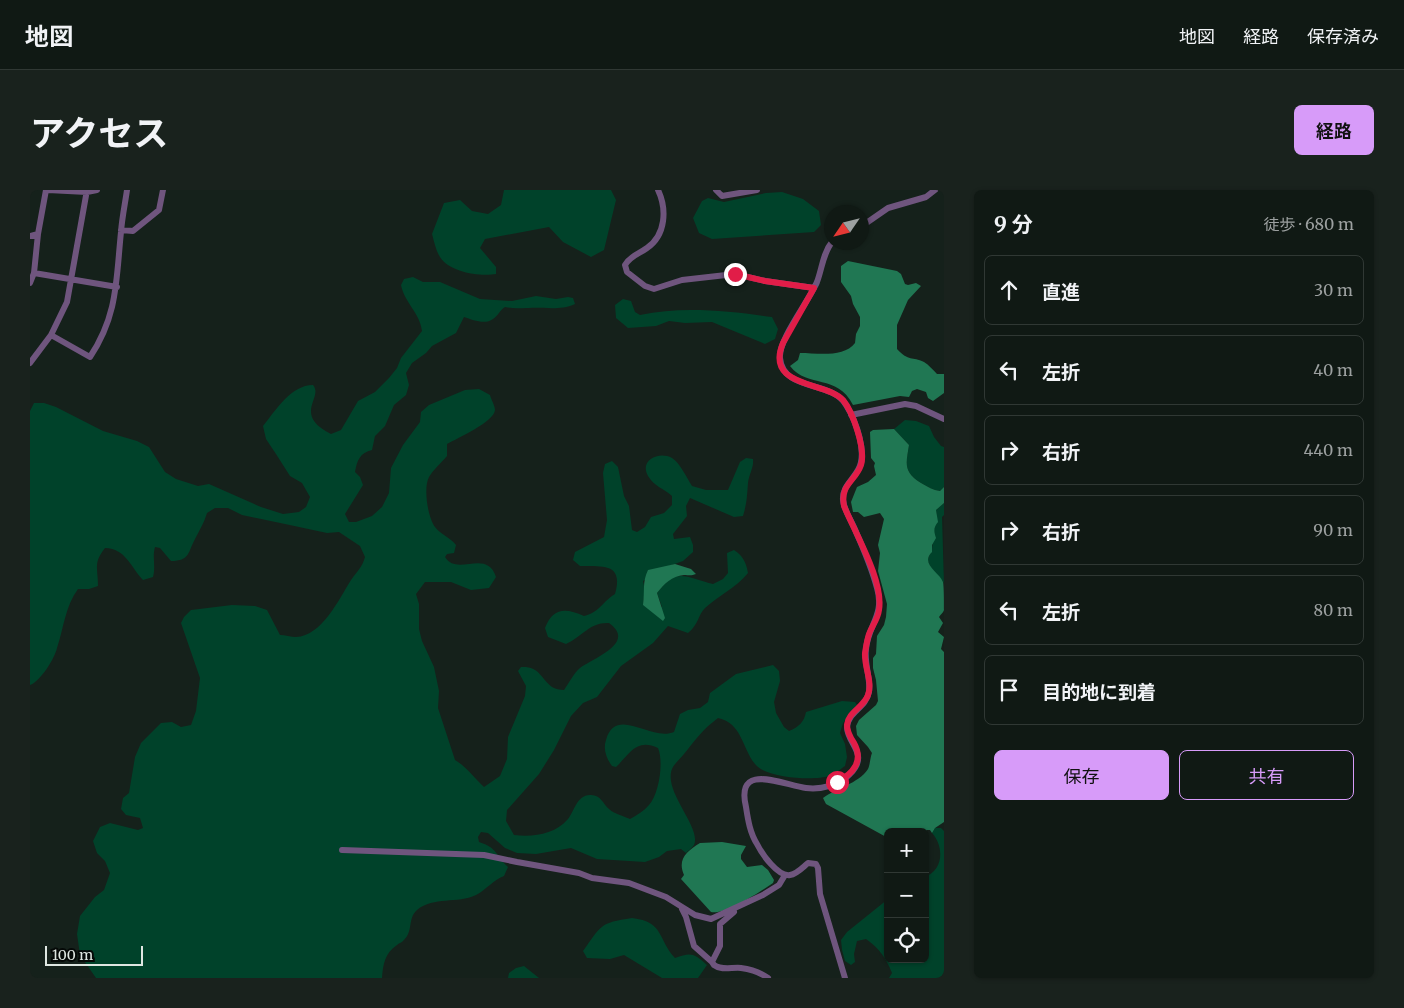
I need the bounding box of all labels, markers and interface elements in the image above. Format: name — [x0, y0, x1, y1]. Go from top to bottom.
text: 地図 — [25, 21, 73, 52]
text: 地図 — [1179, 25, 1215, 48]
text: 経路 — [1243, 25, 1279, 48]
text: 保存済み — [1307, 25, 1379, 48]
button: 経路 — [1294, 105, 1374, 155]
text: アクセス — [30, 112, 168, 156]
north arrow — [824, 205, 869, 250]
text: 9 分 — [994, 211, 1033, 238]
text: 徒歩 · 680 m — [1263, 214, 1354, 234]
route end — [724, 263, 747, 286]
icon: ahead — [995, 276, 1023, 304]
text: 直進 — [1042, 280, 1080, 304]
text: 30 m — [1314, 280, 1353, 300]
icon: left — [995, 356, 1023, 384]
text: 左折 — [1042, 360, 1080, 384]
text: 40 m — [1313, 360, 1353, 380]
icon: right — [995, 436, 1023, 464]
text: 右折 — [1042, 440, 1080, 464]
text: 440 m — [1303, 440, 1353, 460]
icon: right — [995, 516, 1023, 544]
text: 右折 — [1042, 520, 1080, 544]
text: 90 m — [1313, 520, 1353, 540]
icon: left — [995, 596, 1023, 624]
text: 左折 — [1042, 600, 1080, 624]
text: 80 m — [1314, 600, 1353, 620]
icon: arrive — [995, 676, 1023, 704]
text: 目的地に到着 — [1042, 680, 1156, 704]
button: 保存 — [994, 750, 1169, 800]
button: 共有 — [1179, 750, 1354, 800]
route start — [826, 771, 849, 794]
map controls — [884, 828, 929, 963]
button: + — [884, 828, 929, 873]
button: − — [884, 873, 929, 918]
button: locate — [884, 918, 929, 963]
scale bar — [45, 943, 142, 966]
text: 100 m — [52, 946, 93, 964]

